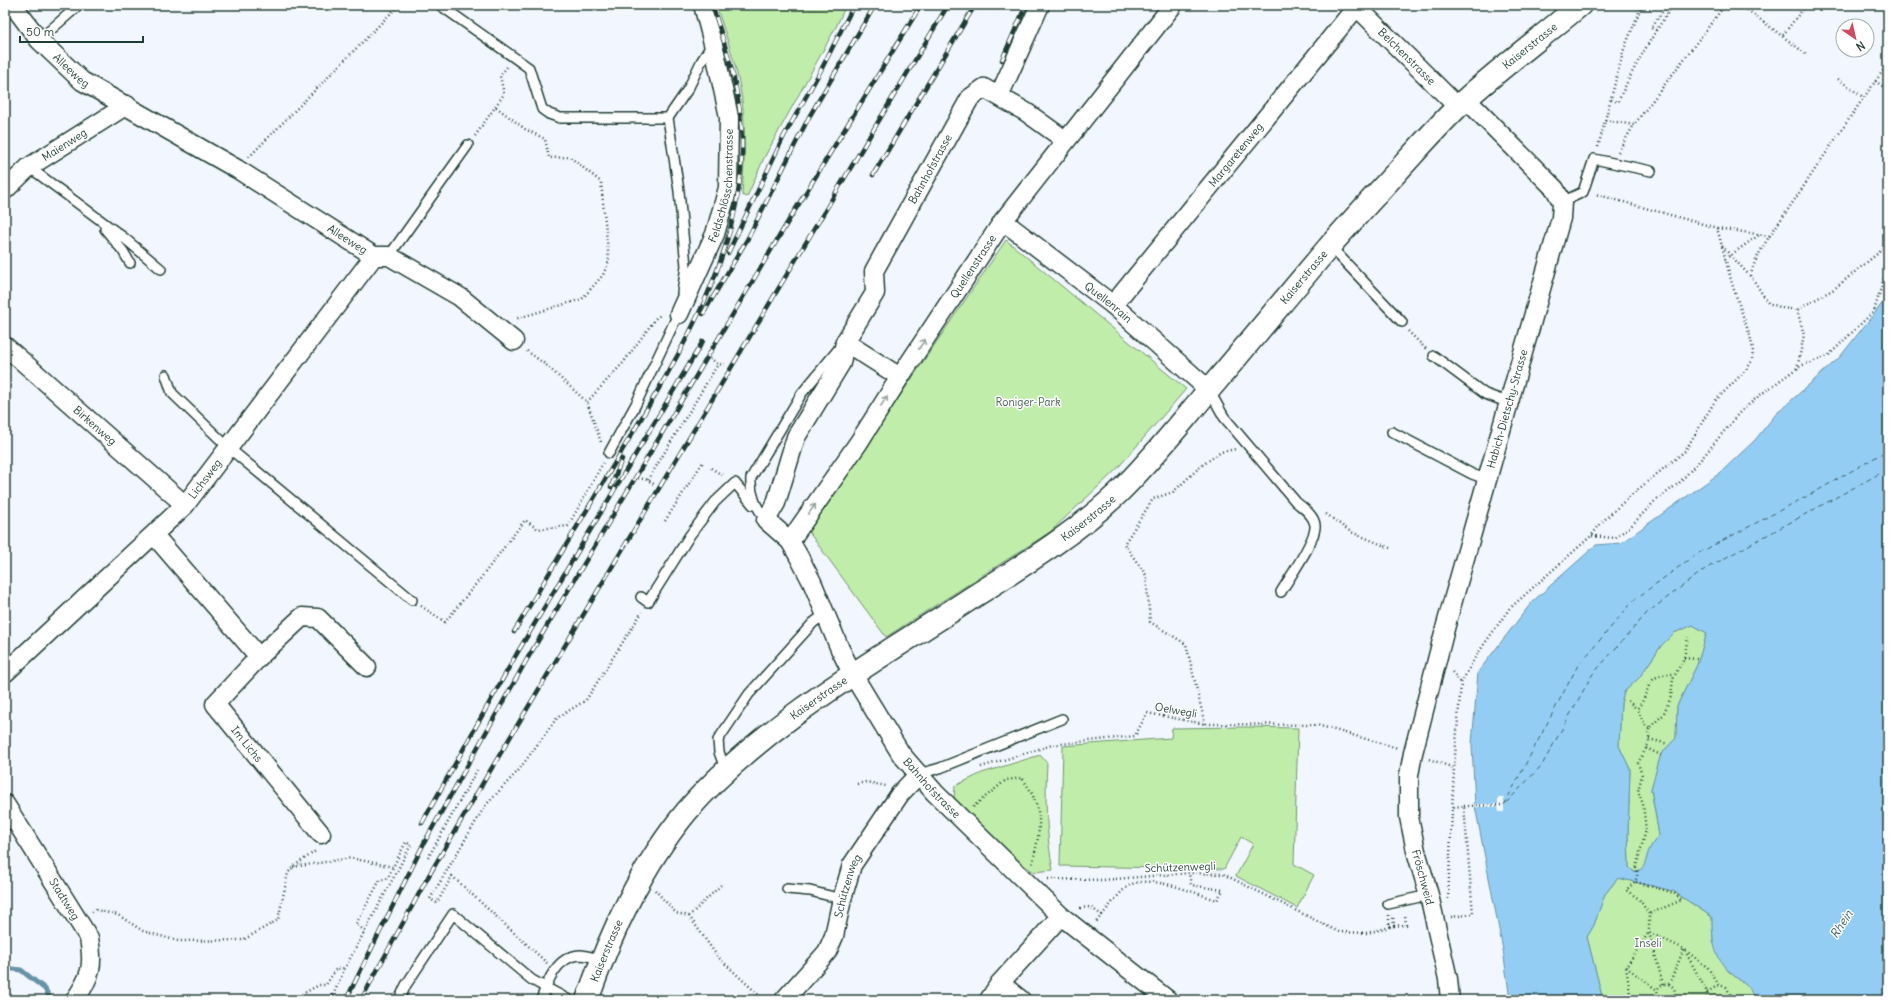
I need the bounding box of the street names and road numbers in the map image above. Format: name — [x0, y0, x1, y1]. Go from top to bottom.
street label: Kaiserstrasse — [1499, 20, 1560, 72]
street label: Belchenstrasse — [1375, 25, 1439, 88]
street label: Alleeweg — [50, 50, 92, 91]
street label: Margaretenweg — [1205, 120, 1266, 190]
street label: Maienweg — [39, 125, 89, 164]
street label: Feldschlösschenstrasse — [705, 128, 736, 245]
street label: Bahnhofstrasse — [905, 132, 955, 206]
street label: Alleeweg — [325, 221, 370, 257]
street label: Quellenstrasse — [947, 232, 999, 301]
street label: Kaiserstrasse — [1277, 247, 1330, 307]
street label: Quellenrain — [1082, 279, 1135, 326]
street label: Habich-Dietschy-Strasse — [1484, 348, 1531, 470]
street label: Birkenweg — [71, 403, 119, 448]
street label: Lichsweg — [185, 456, 224, 502]
street label: Kaiserstrasse — [1058, 492, 1118, 544]
street label: Kaiserstrasse — [787, 673, 850, 723]
street label: Oelwegli — [1154, 699, 1198, 721]
street label: Im Lichs — [228, 723, 266, 765]
street label: Bahnhofstrasse — [900, 755, 964, 821]
street label: Fröschweid — [1409, 848, 1437, 907]
street label: Schützenweg — [831, 851, 864, 919]
street label: Schützenwegli — [1144, 859, 1216, 875]
street label: Stadtweg — [46, 875, 83, 922]
street label: Kaiserstrasse — [587, 917, 626, 984]

